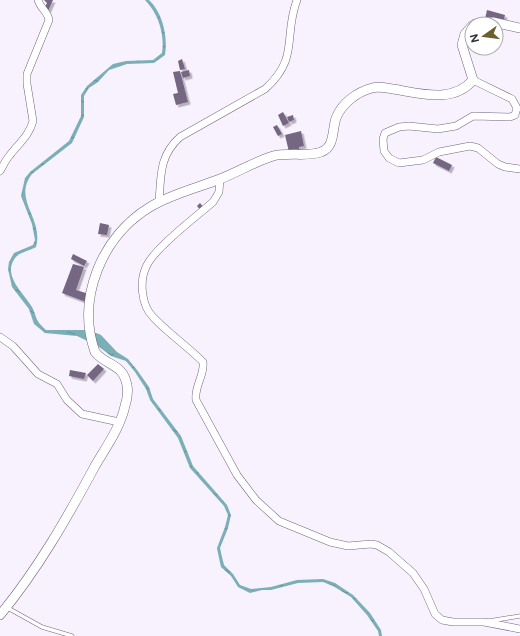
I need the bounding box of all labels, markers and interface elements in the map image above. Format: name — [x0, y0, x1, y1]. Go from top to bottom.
north arrow — [464, 16, 504, 56]
text: N — [467, 33, 482, 44]

